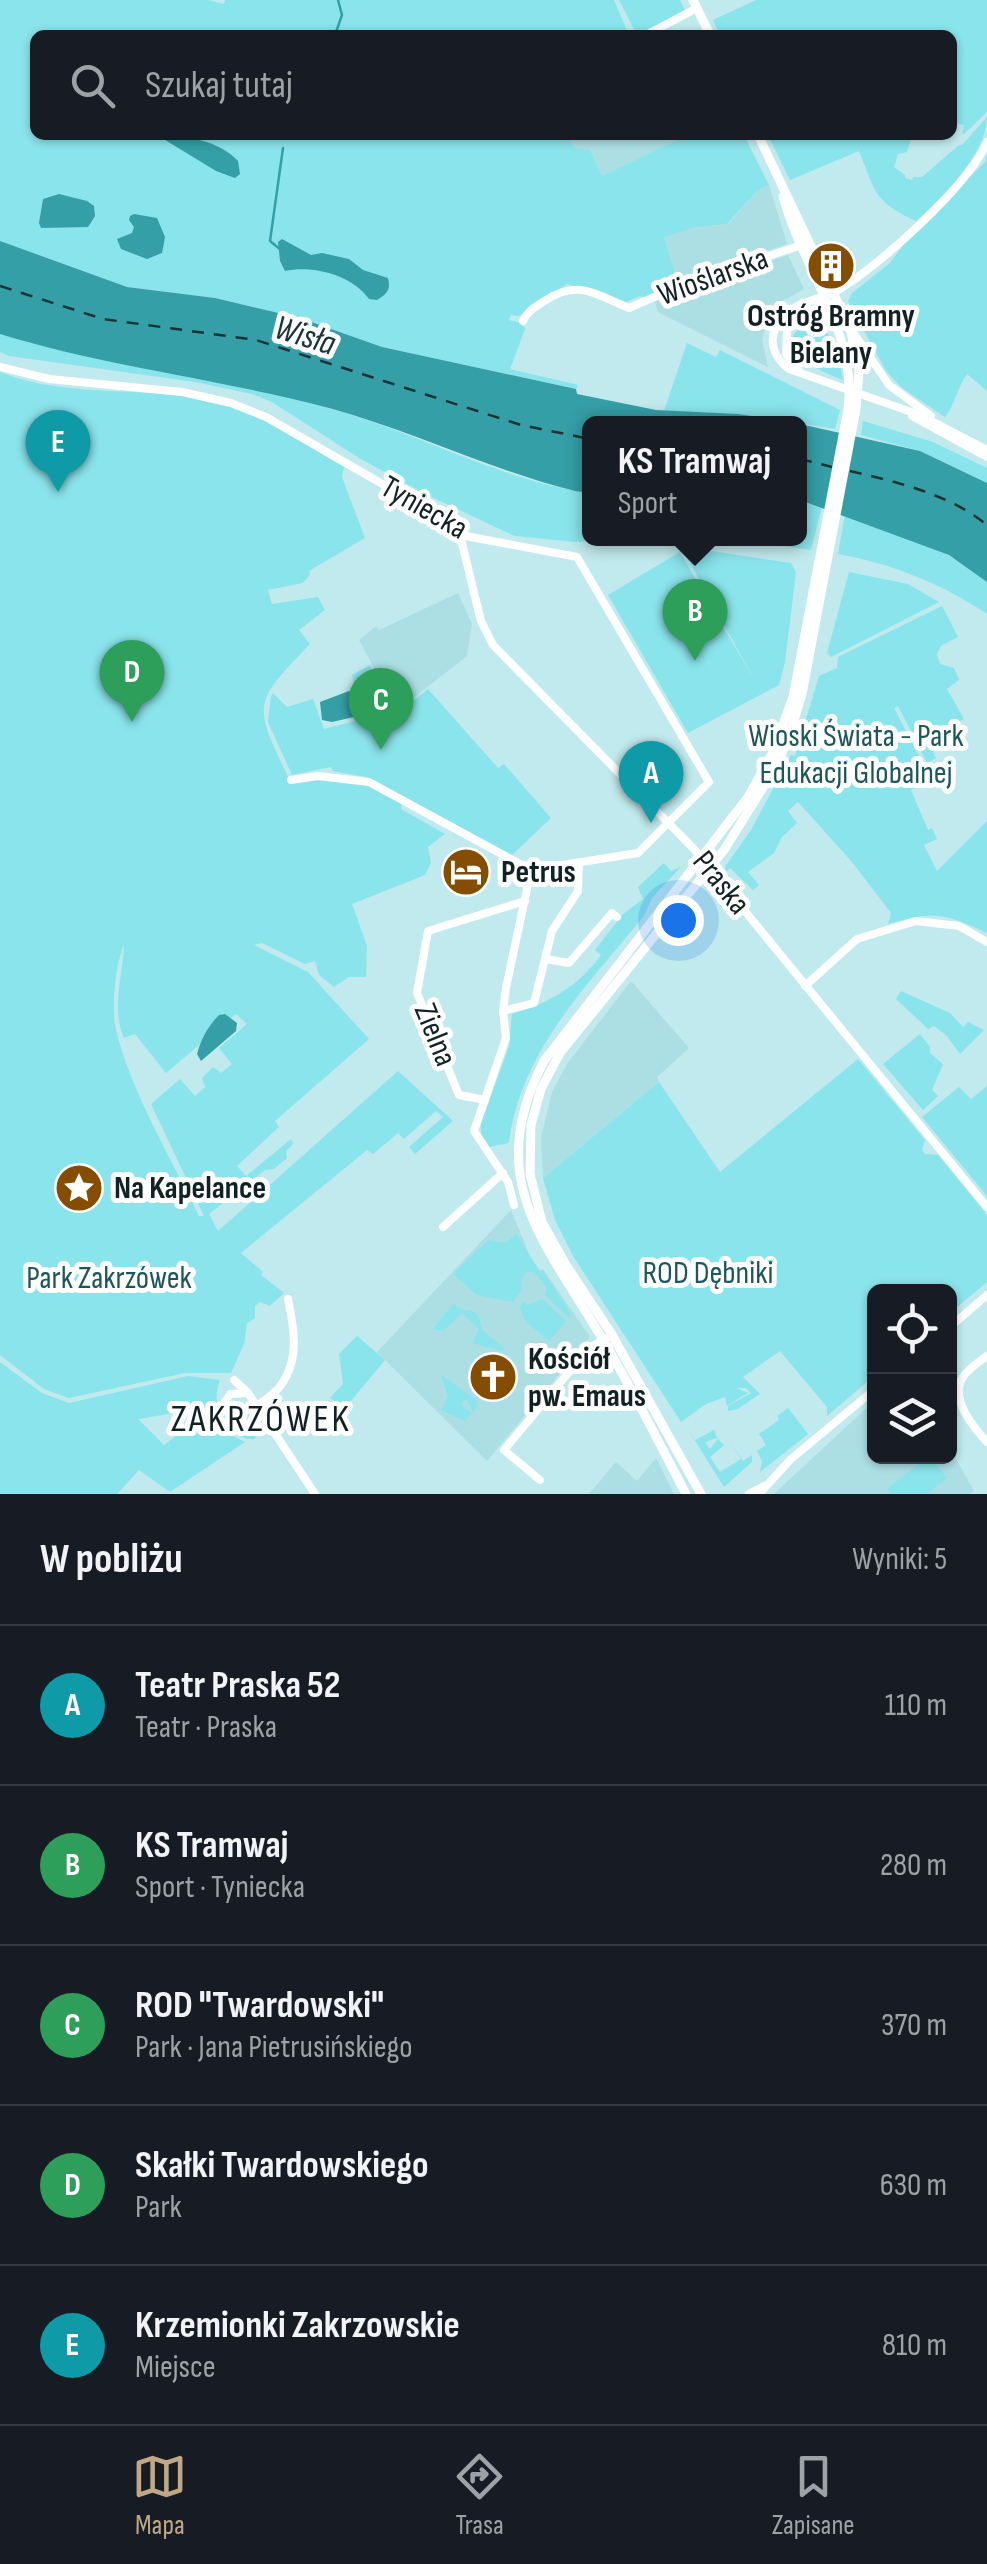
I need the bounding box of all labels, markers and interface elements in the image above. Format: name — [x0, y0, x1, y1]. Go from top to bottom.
search box — [30, 30, 957, 140]
icon: search — [65, 58, 120, 113]
text: Szukaj tutaj — [145, 63, 293, 108]
street label: Wioślarska — [653, 239, 773, 315]
building icon: Ostróg Bramny Bielany — [805, 240, 857, 292]
place label: Ostróg Bramny Bielany — [747, 297, 915, 373]
water label: Wisła — [269, 306, 341, 366]
pin: E — [26, 410, 90, 492]
popup — [582, 416, 807, 546]
text: KS Tramwaj — [618, 439, 771, 484]
street label: Tyniecka — [374, 468, 474, 548]
text: Sport — [618, 484, 677, 523]
pin: B — [662, 578, 728, 661]
pin: D — [100, 640, 164, 722]
pin: C — [348, 668, 414, 750]
park label: Wioski Świata - Park Edukacji Globalnej — [748, 717, 964, 793]
pin: A — [618, 740, 684, 823]
street label: Praska — [684, 843, 758, 923]
hotel icon: Petrus — [440, 846, 492, 898]
place label: Petrus — [501, 853, 576, 892]
your location — [653, 895, 704, 946]
street label: Zielna — [405, 998, 465, 1072]
place icon: Na Kapelance — [53, 1162, 105, 1214]
place label: Na Kapelance — [114, 1169, 266, 1208]
park label: ROD Dębniki — [643, 1254, 773, 1293]
park label: Park Zakrzówek — [26, 1259, 192, 1298]
map controls — [867, 1284, 957, 1464]
button: locate — [867, 1284, 957, 1374]
place label: Kościół pw. Emaus — [528, 1340, 646, 1416]
church icon: Kościół pw. Emaus — [467, 1351, 519, 1403]
button: layers — [867, 1374, 957, 1464]
district label: ZAKRZÓWEK — [171, 1397, 351, 1442]
text: W pobliżu — [40, 1534, 183, 1585]
text: Wyniki: 5 — [852, 1540, 947, 1579]
text: Teatr Praska 52 — [135, 1663, 340, 1708]
text: A — [65, 1686, 80, 1725]
text: 110 m — [885, 1686, 947, 1725]
text: Teatr · Praska — [135, 1708, 277, 1747]
text: KS Tramwaj — [135, 1823, 288, 1868]
text: B — [65, 1846, 80, 1885]
text: 280 m — [880, 1846, 947, 1885]
text: Sport · Tyniecka — [135, 1868, 305, 1907]
text: ROD "Twardowski" — [135, 1983, 384, 2028]
text: C — [64, 2006, 81, 2045]
text: 370 m — [881, 2006, 947, 2045]
text: Park · Jana Pietrusińskiego — [135, 2028, 412, 2067]
text: Skałki Twardowskiego — [135, 2143, 429, 2188]
text: D — [64, 2166, 81, 2205]
text: 630 m — [880, 2166, 947, 2205]
text: Park — [135, 2188, 182, 2227]
text: Krzemionki Zakrzowskie — [135, 2303, 460, 2348]
text: E — [66, 2326, 79, 2365]
text: 810 m — [882, 2326, 947, 2365]
text: Miejsce — [135, 2348, 216, 2387]
tab: Mapa — [132, 2449, 187, 2542]
tab: Trasa — [452, 2449, 507, 2542]
tab: Zapisane — [772, 2449, 855, 2542]

